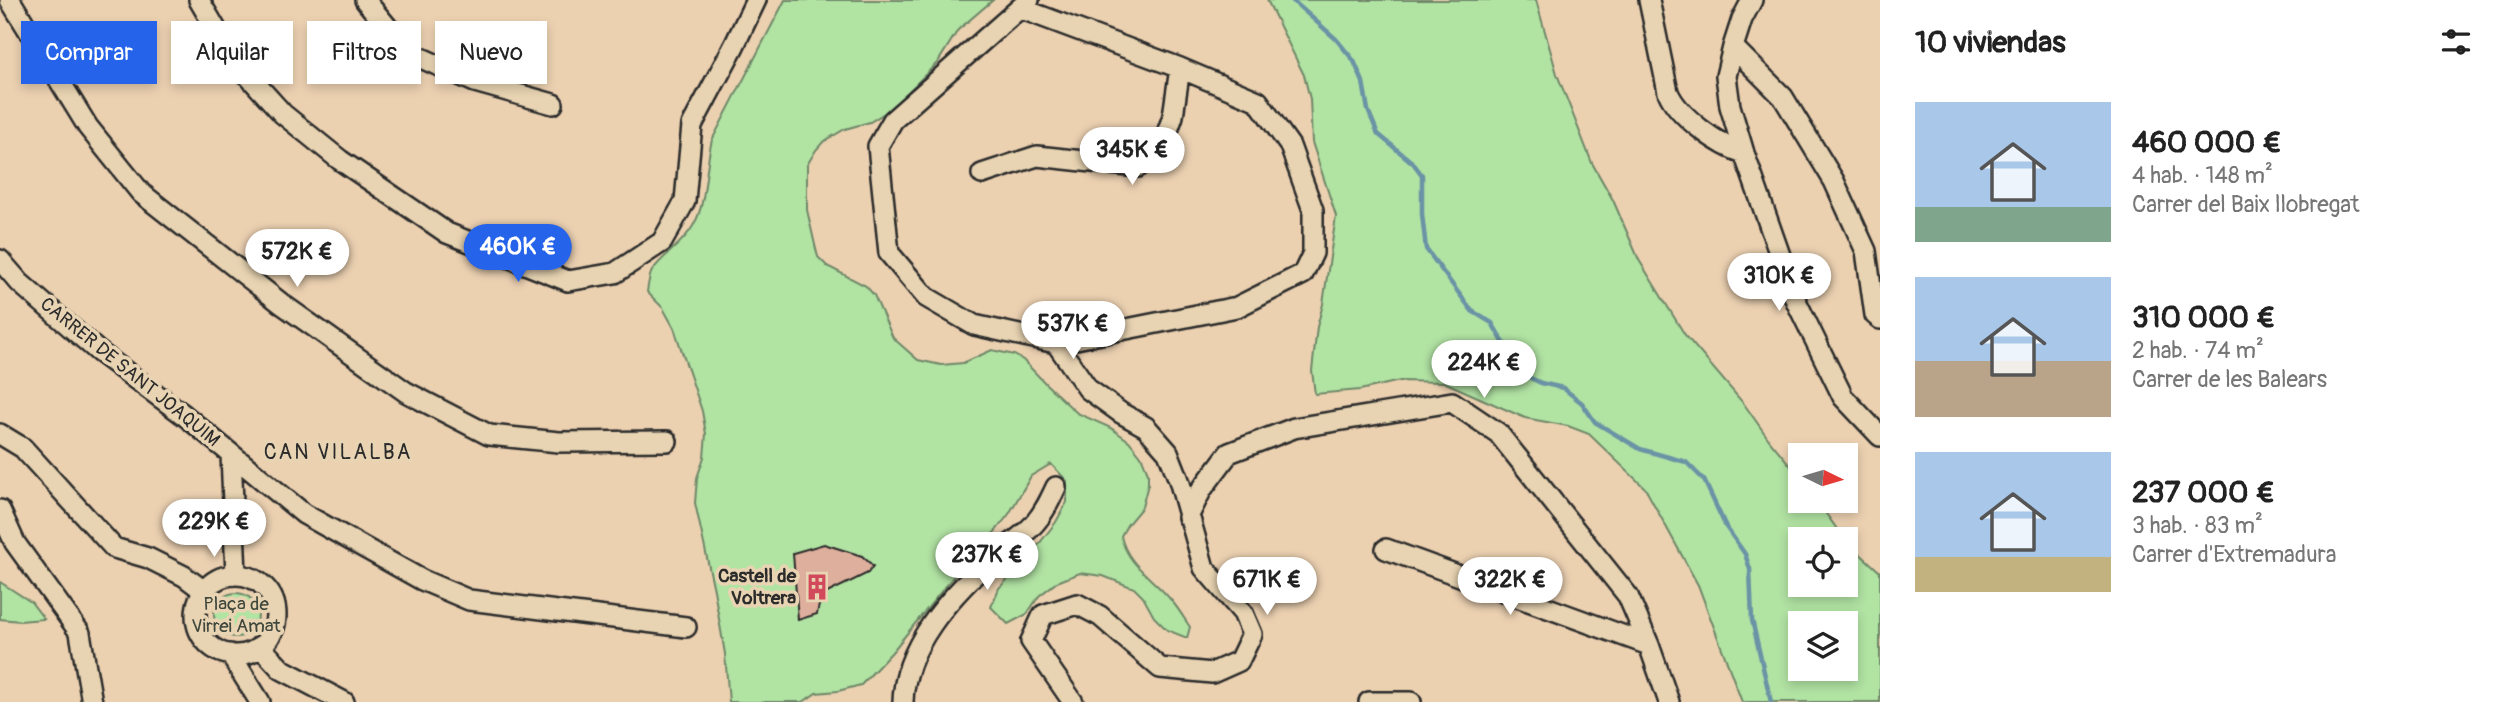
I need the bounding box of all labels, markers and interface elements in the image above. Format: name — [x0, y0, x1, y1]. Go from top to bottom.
chip: Comprar — [21, 21, 157, 84]
chip: Alquilar — [171, 21, 293, 84]
chip: Filtros — [307, 21, 421, 84]
chip: Nuevo — [435, 21, 547, 84]
icon: filters — [2437, 23, 2475, 61]
text: 10 viviendas — [1915, 24, 2066, 61]
text: 460 000 € — [2132, 124, 2282, 161]
pin: 345K € — [1075, 128, 1189, 187]
icon: home — [1971, 130, 2055, 214]
text: 345K € — [1096, 135, 1168, 164]
text: 4 hab. · 148 m² — [2132, 161, 2273, 190]
text: Carrer del Baix llobregat — [2132, 190, 2360, 219]
pin: 460K € — [461, 224, 575, 284]
pin: 572K € — [240, 230, 354, 289]
text: 460K € — [480, 232, 556, 261]
text: 572K € — [261, 237, 333, 266]
pin: 310K € — [1722, 254, 1836, 313]
text: 310K € — [1743, 261, 1815, 290]
street label: CARRER DE SANT JOAQUIM — [35, 292, 225, 452]
text: 310 000 € — [2132, 299, 2275, 336]
pin: 537K € — [1016, 302, 1130, 361]
icon: home — [1971, 305, 2055, 389]
text: 537K € — [1037, 309, 1109, 338]
text: 2 hab. · 74 m² — [2132, 336, 2264, 365]
pin: 224K € — [1427, 340, 1541, 400]
text: 224K € — [1447, 348, 1521, 377]
text: Carrer de les Balears — [2132, 365, 2327, 394]
district label: CAN VILALBA — [264, 439, 412, 466]
north arrow — [1788, 443, 1858, 513]
map controls — [1788, 443, 1858, 681]
text: 237 000 € — [2132, 474, 2275, 511]
icon: home — [1971, 480, 2055, 564]
pin: 229K € — [157, 500, 271, 559]
text: 229K € — [178, 507, 250, 536]
text: 3 hab. · 83 m² — [2132, 511, 2263, 540]
button: locate — [1788, 527, 1858, 597]
pin: 237K € — [930, 532, 1044, 592]
text: 237K € — [951, 540, 1023, 569]
text: Carrer d'Extremadura — [2132, 540, 2337, 569]
pin: 671K € — [1210, 558, 1324, 617]
pin: 322K € — [1453, 558, 1567, 617]
place label: Castell de Voltrera — [718, 564, 797, 610]
text: 671K € — [1233, 565, 1301, 594]
text: 322K € — [1474, 565, 1546, 594]
building icon: Castell de Voltrera — [802, 572, 832, 602]
park label: Plaça de Virrei Amat — [191, 592, 281, 638]
button: layers — [1788, 611, 1858, 681]

